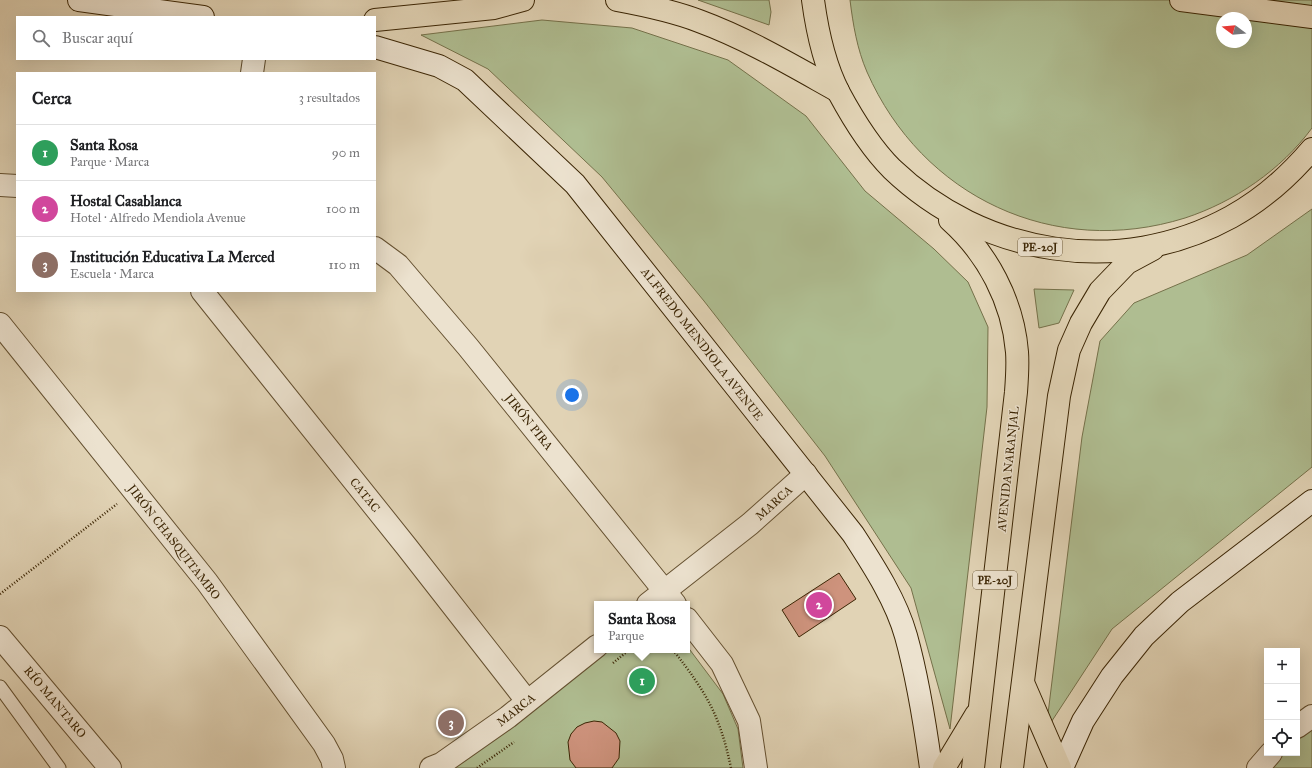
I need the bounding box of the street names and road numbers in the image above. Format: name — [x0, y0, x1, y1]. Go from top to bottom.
road number: PE-20J — [1018, 238, 1062, 256]
street label: ALFREDO MENDIOLA AVENUE — [637, 264, 766, 423]
street label: JIRÓN PIRA — [500, 388, 558, 454]
street label: AVENIDA NARANJAL — [994, 406, 1023, 533]
street label: CATAC — [347, 475, 383, 515]
street label: JIRÓN CHASQUITAMBO — [123, 479, 225, 603]
street label: MARCA — [753, 483, 795, 523]
road number: PE-20J — [973, 571, 1017, 589]
street label: RÍO MANTARO — [21, 662, 91, 741]
street label: MARCA — [494, 691, 538, 729]

